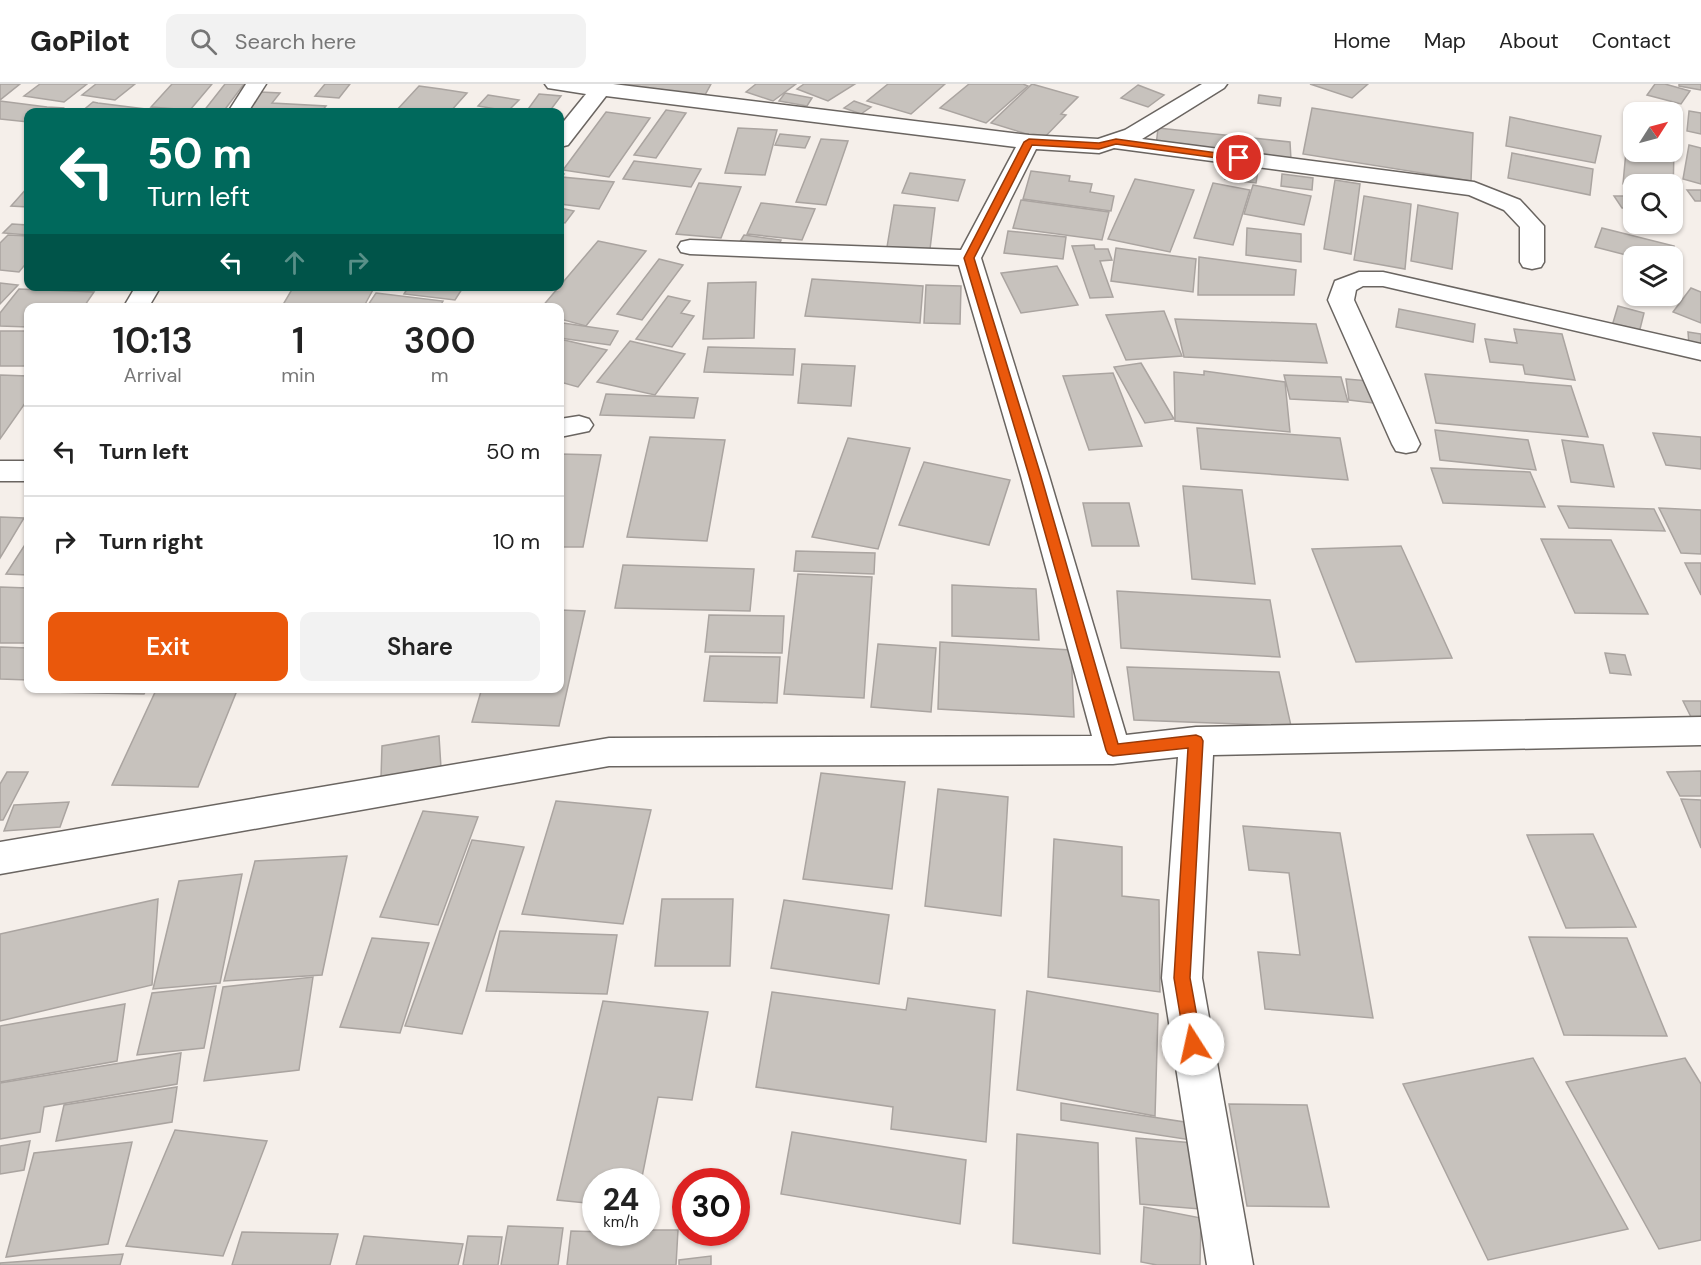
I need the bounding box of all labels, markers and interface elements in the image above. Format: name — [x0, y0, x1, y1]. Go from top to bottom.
search box — [166, 14, 586, 68]
text: GoPilot — [30, 23, 130, 60]
icon: search — [187, 25, 220, 58]
text: Search here — [235, 27, 356, 56]
text: Home — [1333, 27, 1391, 55]
text: Map — [1424, 27, 1466, 55]
text: About — [1499, 27, 1559, 55]
text: Contact — [1592, 27, 1671, 55]
north arrow — [1623, 102, 1683, 162]
map controls — [1623, 102, 1683, 306]
text: 50 m — [147, 126, 252, 181]
icon: left — [48, 132, 126, 210]
pin — [1213, 132, 1264, 183]
icon: arrive — [1222, 141, 1255, 174]
button: search — [1623, 174, 1683, 234]
text: Turn left — [147, 179, 250, 214]
icon: left — [215, 246, 248, 279]
icon: ahead — [278, 246, 311, 279]
icon: right — [341, 246, 374, 279]
button: layers — [1623, 246, 1683, 306]
text: 10:13 — [112, 317, 193, 364]
text: 1 — [292, 317, 305, 364]
text: 300 — [404, 317, 476, 364]
text: Arrival — [123, 362, 182, 388]
text: min — [281, 362, 315, 388]
text: m — [431, 362, 449, 388]
icon: left — [48, 435, 81, 468]
text: Turn left — [99, 437, 189, 466]
text: 50 m — [486, 437, 540, 466]
icon: right — [48, 525, 81, 558]
text: Turn right — [99, 527, 204, 556]
text: 10 m — [493, 527, 540, 556]
button: Exit — [48, 612, 288, 681]
button: Share — [300, 612, 540, 681]
position arrow — [1161, 1012, 1225, 1076]
speed limit sign: 30 — [672, 1168, 750, 1246]
text: 24 — [603, 1180, 639, 1219]
text: km/h — [603, 1212, 639, 1232]

